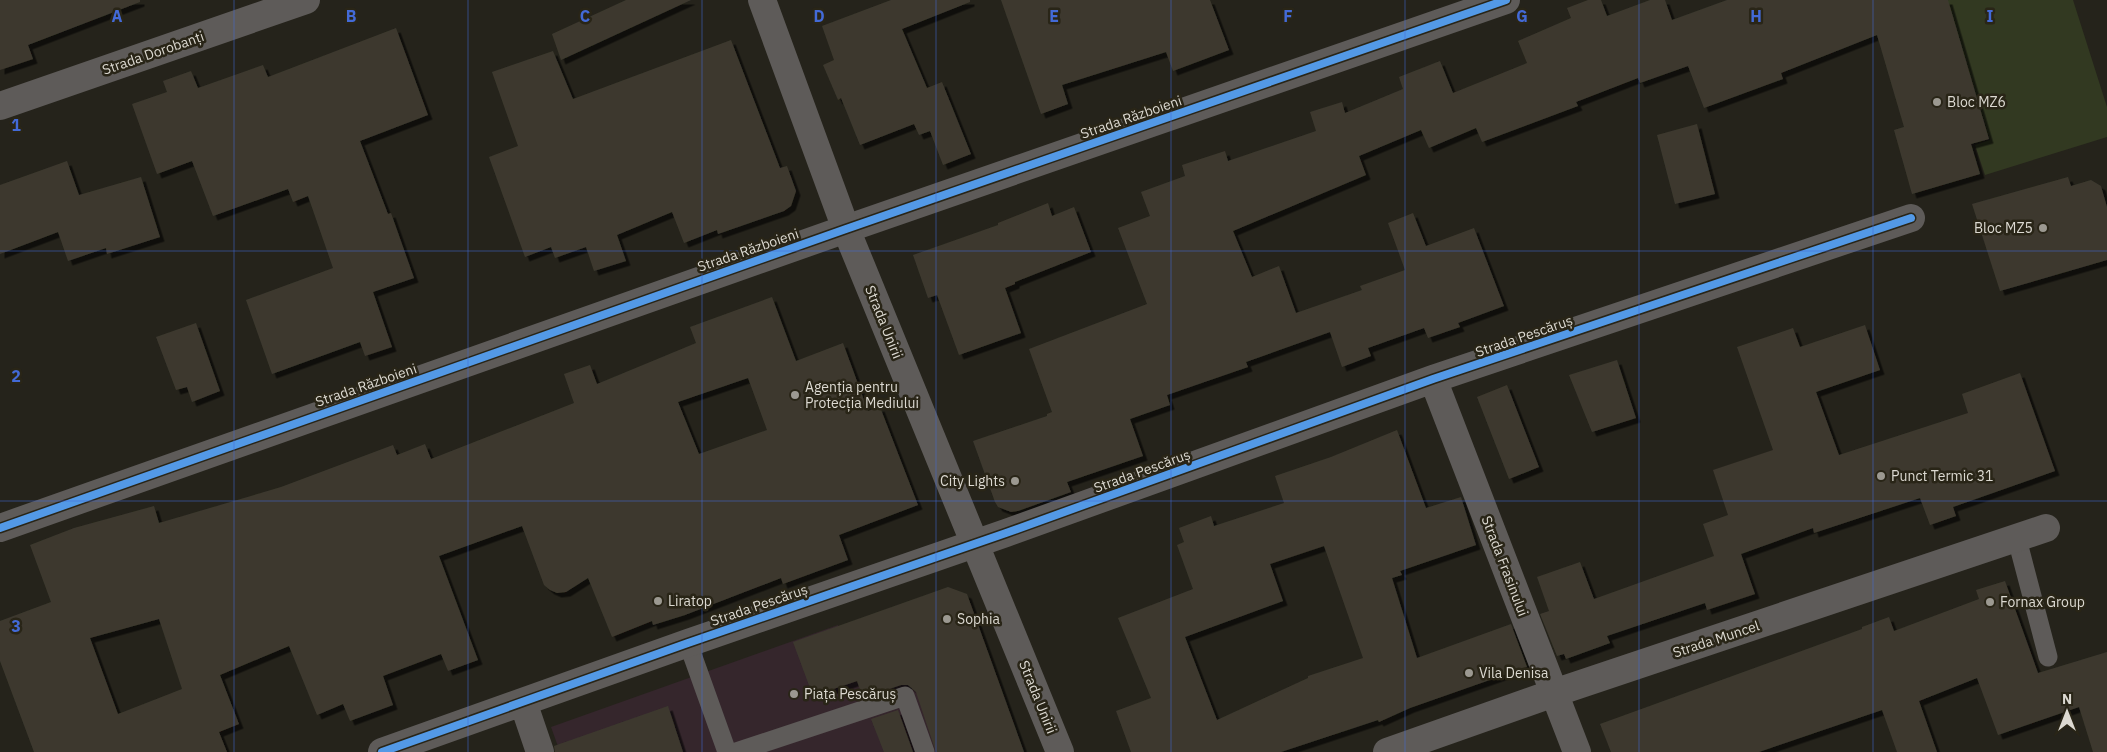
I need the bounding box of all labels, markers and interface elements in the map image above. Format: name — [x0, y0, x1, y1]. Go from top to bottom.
text: A — [112, 6, 123, 26]
text: B — [346, 6, 357, 26]
text: C — [580, 6, 590, 26]
text: D — [813, 6, 825, 26]
text: E — [1049, 6, 1059, 26]
text: F — [1283, 6, 1293, 26]
text: G — [1516, 6, 1528, 26]
text: H — [1750, 6, 1762, 26]
text: I — [1987, 6, 1994, 26]
street label: Strada Dorobanți — [100, 27, 206, 79]
street label: Strada Războieni — [1078, 91, 1184, 143]
place label: Bloc MZ6 — [1947, 93, 2006, 111]
marker: Bloc MZ6 — [1931, 96, 1943, 108]
text: 1 — [11, 115, 21, 135]
place label: Bloc MZ5 — [1974, 219, 2033, 237]
marker: Bloc MZ5 — [2037, 222, 2049, 234]
street label: Strada Războieni — [695, 224, 801, 276]
street label: Strada Unirii — [861, 283, 907, 361]
street label: Strada Pescăruș — [1473, 311, 1575, 361]
street label: Strada Războieni — [313, 359, 419, 411]
text: 2 — [11, 366, 21, 386]
place label: Agenția pentru Protecția Mediului — [805, 378, 919, 412]
marker: Agenția pentru Protecția Mediului — [789, 389, 801, 401]
street label: Strada Pescăruș — [1091, 445, 1193, 497]
place label: Punct Termic 31 — [1891, 467, 1993, 485]
marker: Punct Termic 31 — [1875, 470, 1887, 482]
place label: City Lights — [940, 472, 1005, 490]
marker: City Lights — [1009, 475, 1021, 487]
street label: Strada Frasinului — [1478, 513, 1532, 619]
street label: Strada Pescăruș — [708, 580, 810, 630]
place label: Liratop — [668, 592, 712, 610]
place label: Fornax Group — [2000, 593, 2085, 611]
marker: Liratop — [652, 595, 664, 607]
marker: Fornax Group — [1984, 596, 1996, 608]
place label: Sophia — [957, 610, 1001, 628]
marker: Sophia — [941, 613, 953, 625]
text: 3 — [11, 616, 21, 636]
street label: Strada Muncel — [1670, 616, 1762, 662]
street label: Strada Unirii — [1015, 658, 1061, 736]
place label: Vila Denisa — [1479, 664, 1549, 682]
marker: Vila Denisa — [1463, 667, 1475, 679]
place label: Piața Pescăruș — [804, 685, 896, 703]
north arrow — [2042, 687, 2092, 737]
marker: Piața Pescăruș — [788, 688, 800, 700]
text: N — [2062, 690, 2072, 708]

